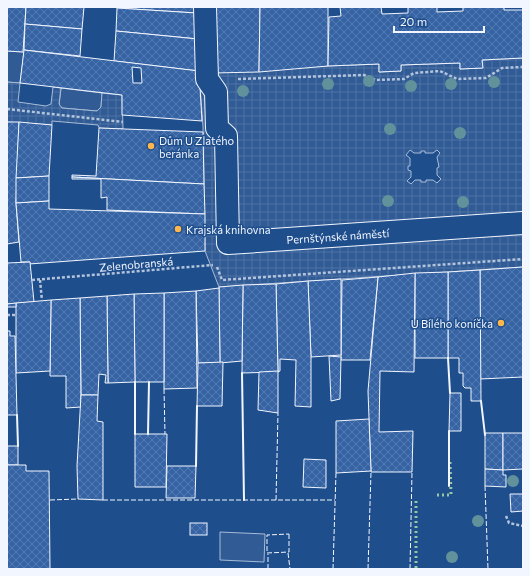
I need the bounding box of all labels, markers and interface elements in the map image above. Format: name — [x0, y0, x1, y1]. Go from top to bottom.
scale bar — [394, 8, 484, 34]
text: 20 m — [400, 14, 427, 28]
place label: Dům U Zlatého beránka — [159, 134, 235, 160]
marker: Dům U Zlatého beránka — [146, 141, 156, 151]
place label: Krajská knihovna — [186, 223, 270, 236]
marker: Krajská knihovna — [173, 224, 183, 234]
street label: Pernštýnské náměstí — [286, 225, 391, 246]
street label: Zelenobranská — [98, 254, 174, 274]
place label: U Bílého koníčka — [411, 317, 493, 330]
marker: U Bílého koníčka — [496, 318, 506, 328]

